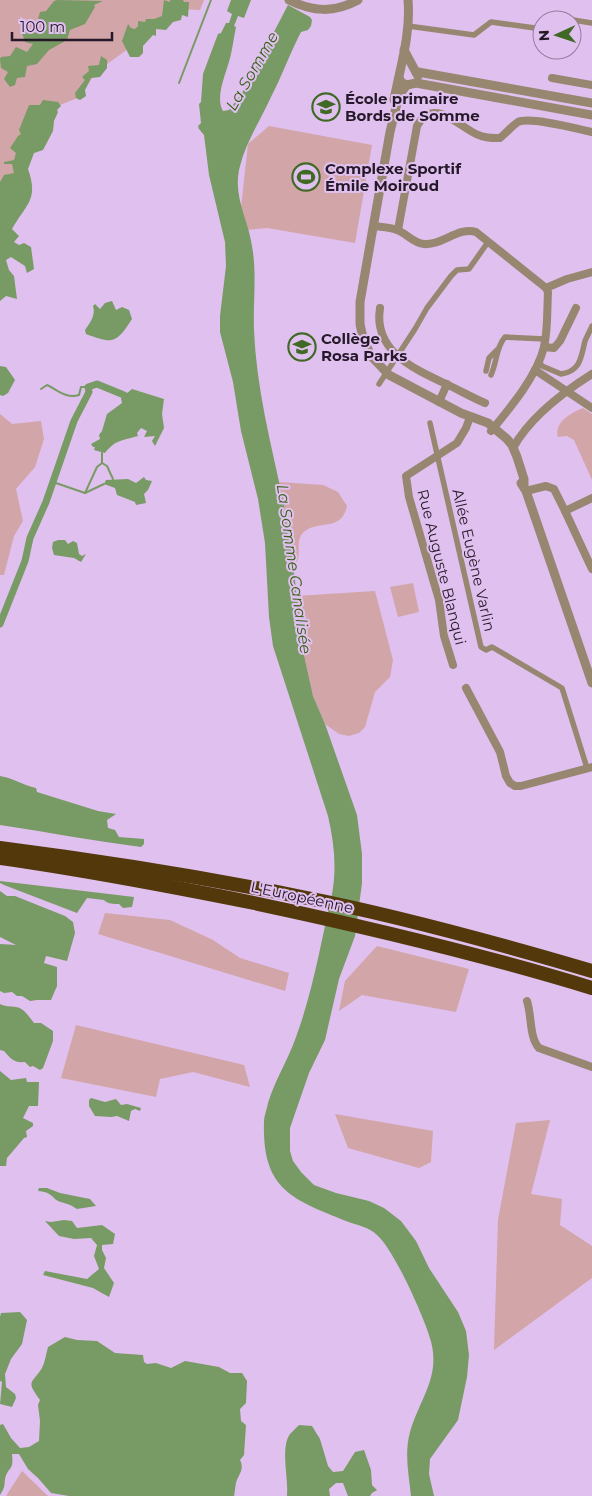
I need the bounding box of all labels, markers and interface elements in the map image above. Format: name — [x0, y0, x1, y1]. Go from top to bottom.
scale bar — [12, 10, 112, 42]
north arrow — [532, 10, 582, 60]
text: 100 m — [20, 17, 65, 36]
water label: La Somme — [222, 28, 282, 114]
text: N — [535, 30, 553, 42]
place label: École primaire Bords de Somme — [345, 89, 480, 125]
school or university icon: École primaire Bords de Somme — [311, 92, 341, 122]
place label: Complexe Sportif Émile Moiroud — [325, 159, 462, 195]
sports icon: Complexe Sportif Émile Moiroud — [291, 162, 321, 192]
place label: Collège Rosa Parks — [321, 329, 407, 365]
school or university icon: Collège Rosa Parks — [287, 332, 317, 362]
water label: La Somme Canalisée — [273, 483, 315, 655]
street label: Rue Auguste Blanqui — [413, 487, 471, 647]
street label: Allée Eugène Varlin — [448, 487, 500, 633]
street label: L'Européenne — [249, 877, 355, 917]

